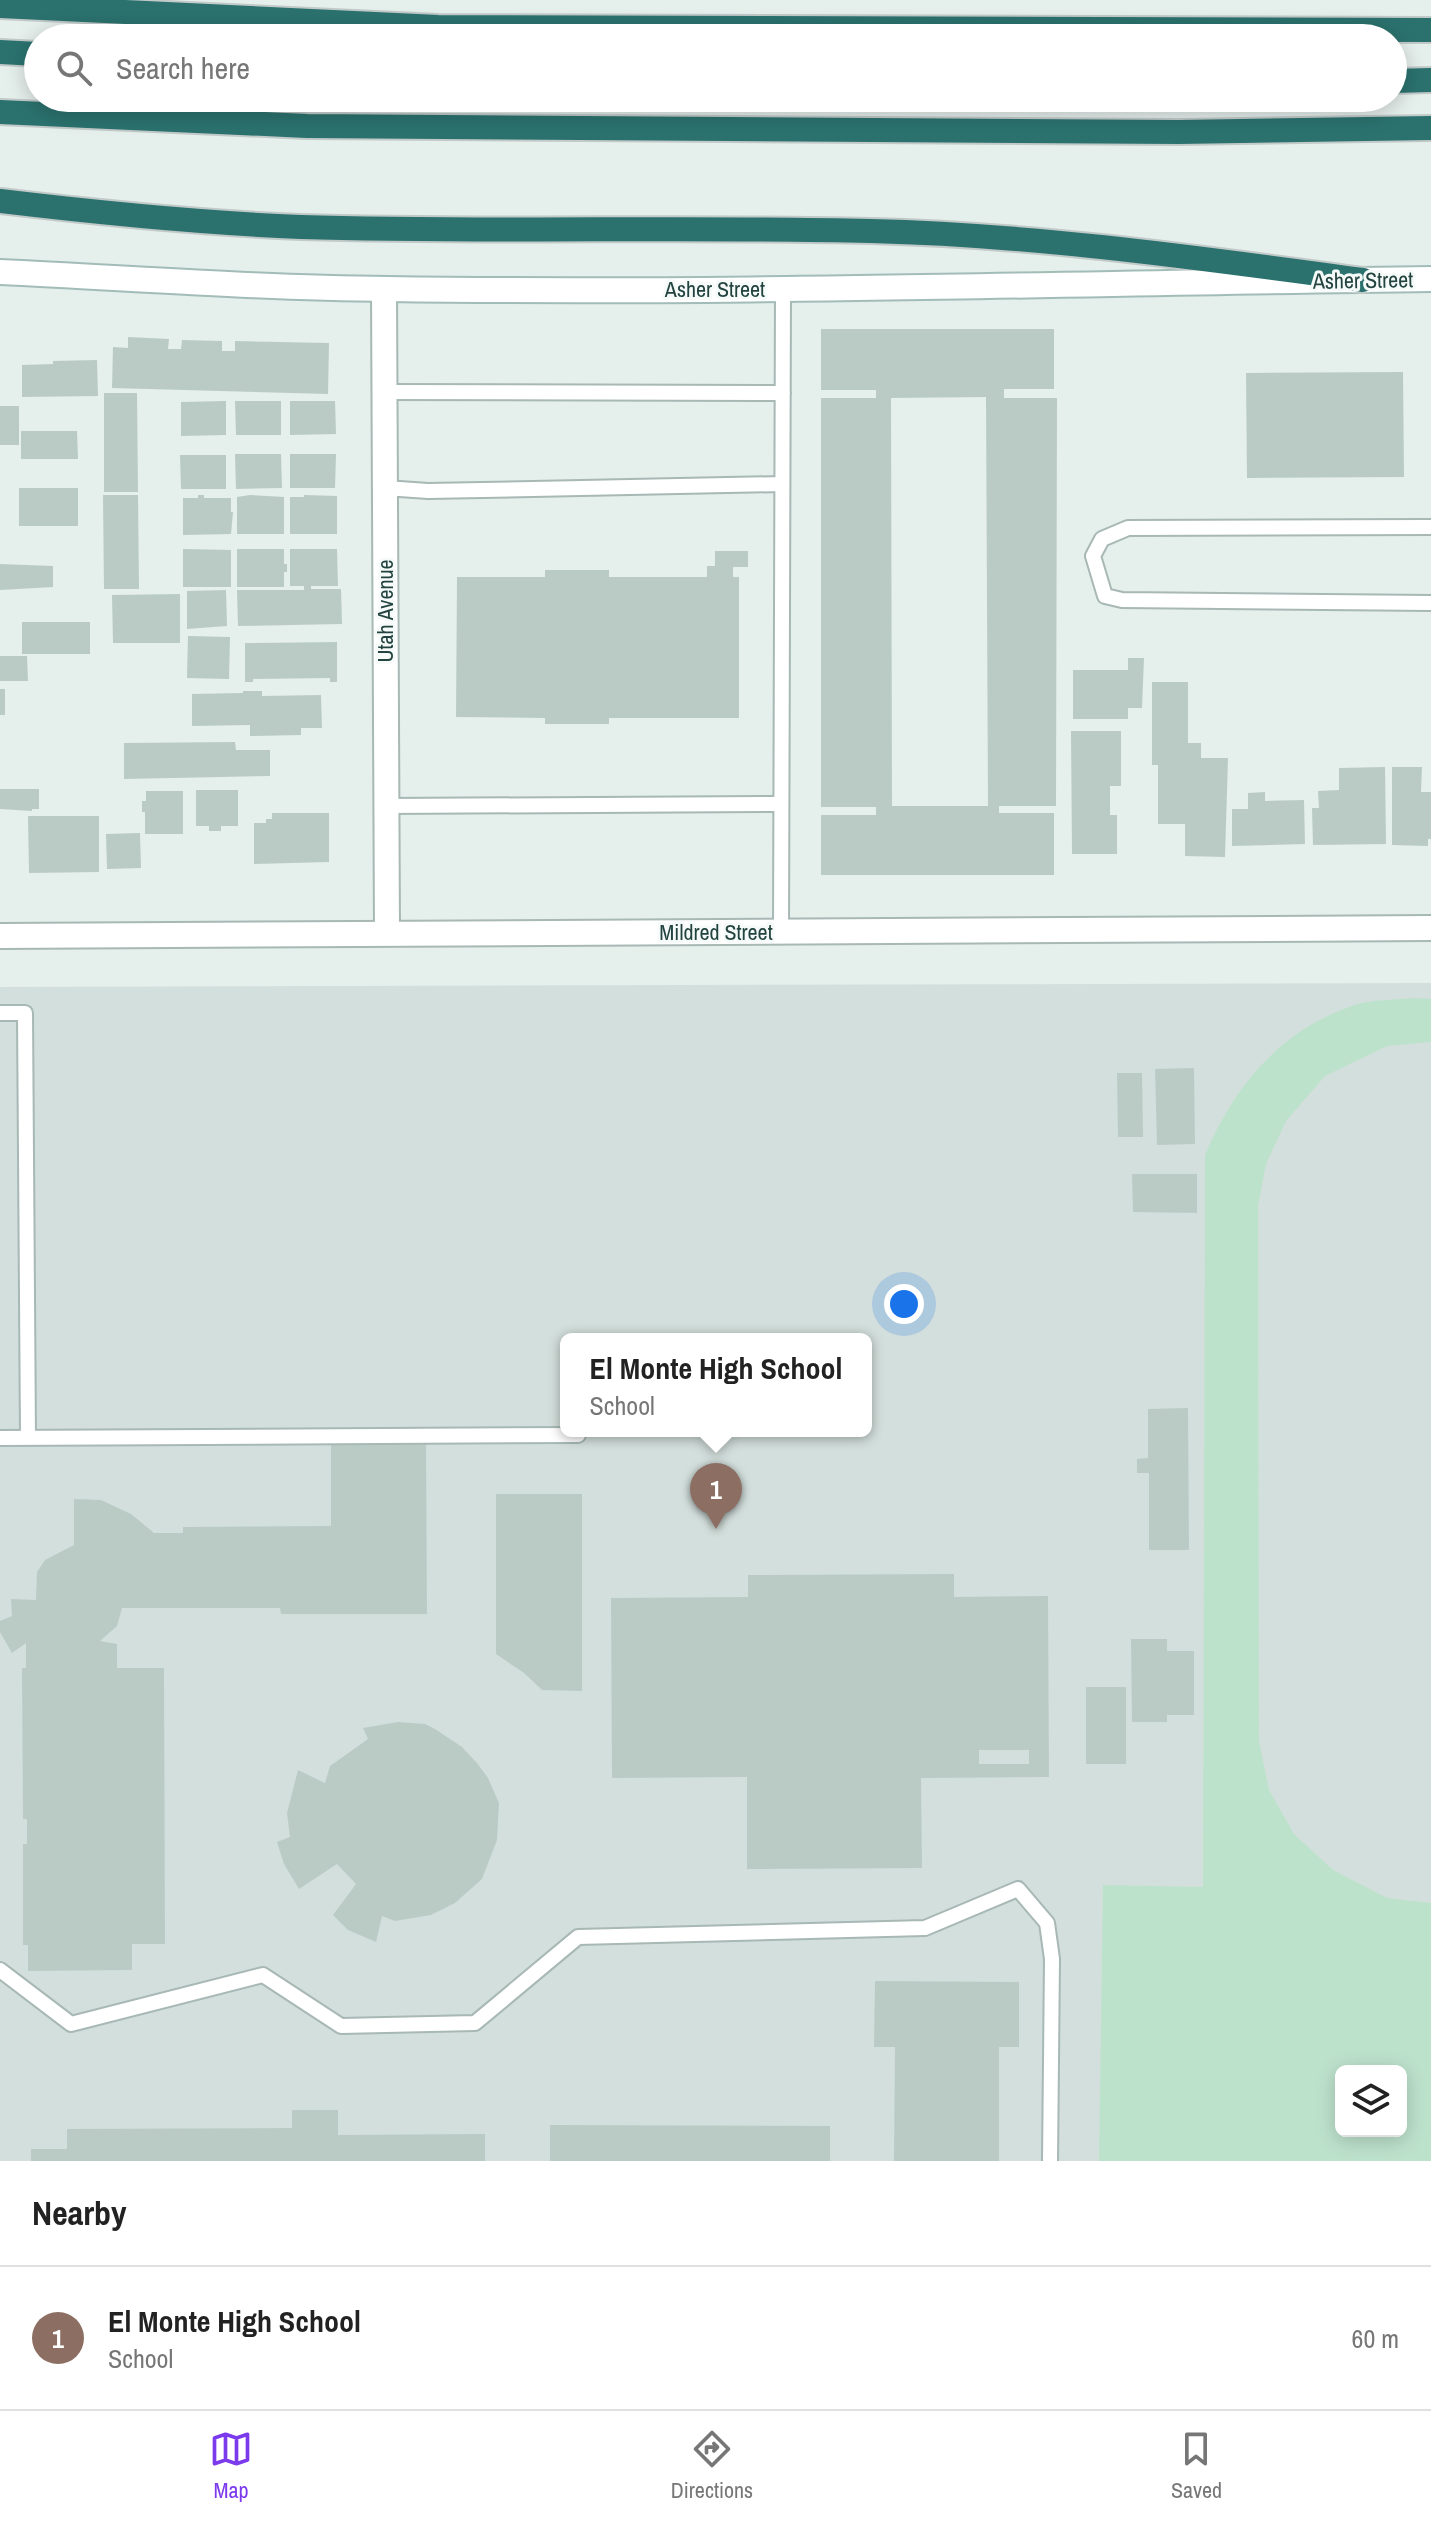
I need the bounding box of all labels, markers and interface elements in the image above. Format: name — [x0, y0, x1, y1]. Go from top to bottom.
search box — [24, 24, 1407, 112]
icon: search — [52, 46, 96, 90]
text: Search here — [116, 48, 250, 88]
street label: Asher Street — [1312, 264, 1413, 296]
street label: Asher Street — [664, 274, 765, 304]
street label: Utah Avenue — [370, 559, 400, 663]
street label: Mildred Street — [659, 917, 773, 947]
your location — [884, 1284, 924, 1324]
popup — [560, 1333, 872, 1437]
text: El Monte High School — [590, 1348, 842, 1388]
text: School — [590, 1388, 655, 1423]
pin: 1 — [690, 1463, 742, 1529]
map controls — [1335, 2065, 1407, 2137]
button: layers — [1335, 2065, 1407, 2137]
text: Nearby — [32, 2190, 127, 2236]
text: El Monte High School — [108, 2301, 361, 2341]
text: 1 — [52, 2321, 64, 2356]
text: 60 m — [1352, 2321, 1399, 2356]
text: School — [108, 2341, 173, 2376]
tab: Map — [209, 2427, 253, 2505]
tab: Directions — [671, 2427, 753, 2505]
tab: Saved — [1171, 2427, 1222, 2505]

